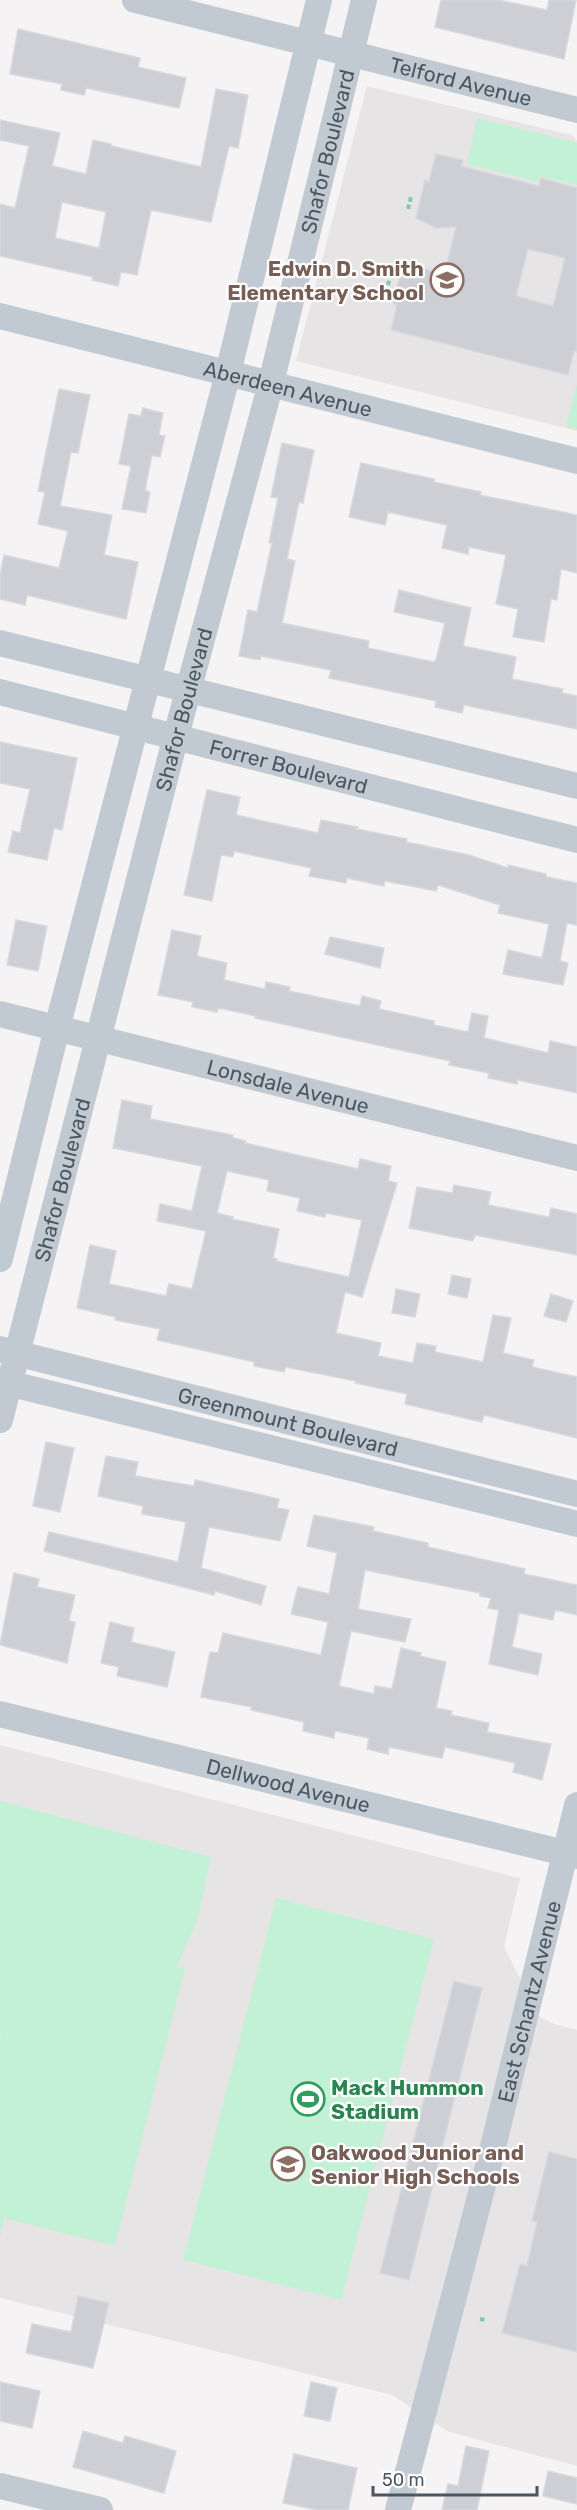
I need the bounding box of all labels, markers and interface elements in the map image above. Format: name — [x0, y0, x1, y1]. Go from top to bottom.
street label: Telford Avenue — [387, 51, 535, 111]
street label: Shafor Boulevard — [295, 67, 359, 236]
place label: Edwin D. Smith Elementary School — [227, 256, 424, 305]
school or university icon: Edwin D. Smith Elementary School — [429, 262, 465, 298]
street label: Aberdeen Avenue — [201, 355, 375, 422]
street label: Shafor Boulevard — [150, 625, 217, 794]
street label: Forrer Boulevard — [207, 734, 371, 798]
street label: Lonsdale Avenue — [204, 1054, 372, 1118]
street label: Shafor Boulevard — [29, 1095, 95, 1264]
street label: Greenmount Boulevard — [175, 1382, 401, 1461]
street label: Dellwood Avenue — [204, 1753, 373, 1817]
street label: East Schantz Avenue — [492, 1898, 566, 2105]
place label: Mack Hummon Stadium — [331, 2075, 484, 2124]
sports icon: Mack Hummon Stadium — [290, 2081, 326, 2117]
place label: Oakwood Junior and Senior High Schools — [311, 2140, 524, 2189]
school or university icon: Oakwood Junior and Senior High Schools — [270, 2146, 306, 2182]
scale bar — [373, 2459, 536, 2497]
text: 50 m — [382, 2469, 425, 2491]

